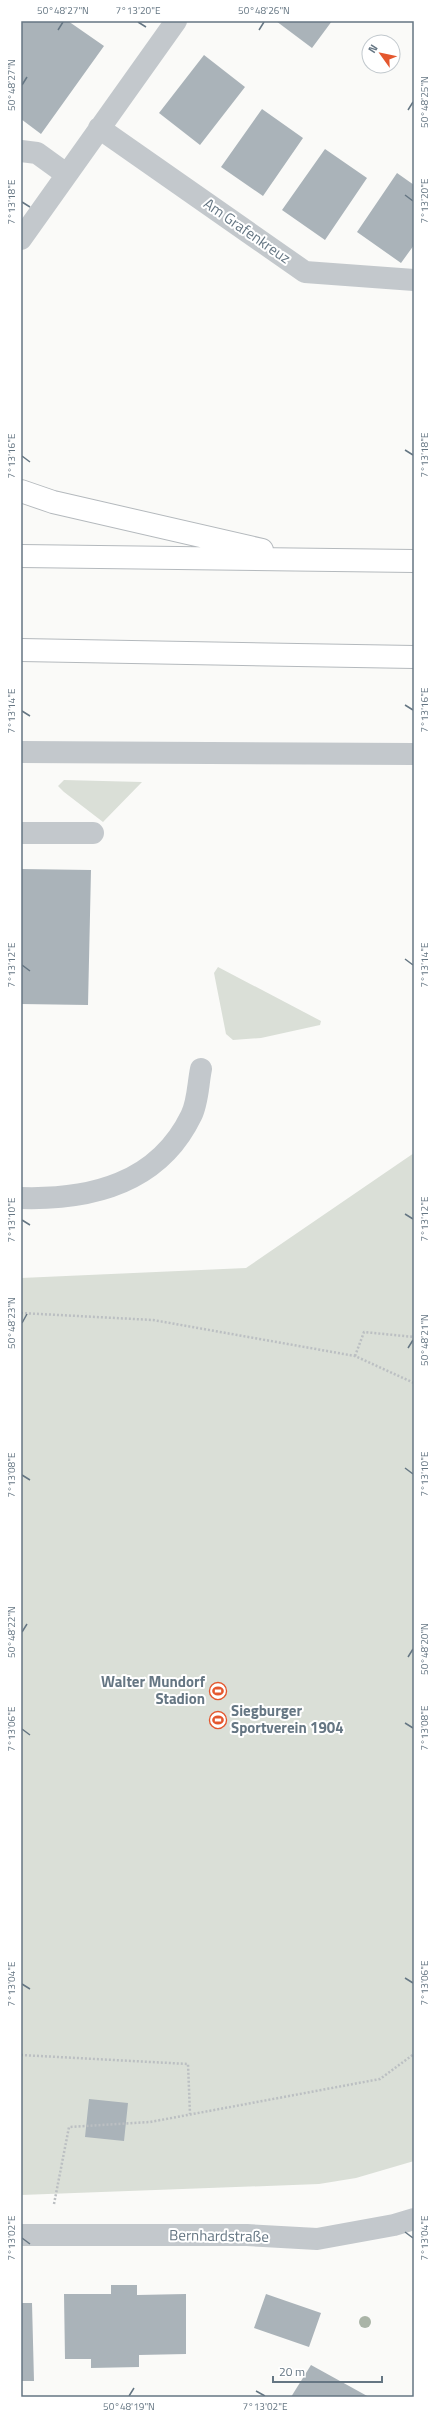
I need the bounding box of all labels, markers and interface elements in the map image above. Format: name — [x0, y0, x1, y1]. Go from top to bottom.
text: 50°48'27"N — [37, 3, 89, 18]
text: 7°13'20"E — [116, 3, 161, 18]
text: 50°48'26"N — [238, 3, 290, 18]
north arrow — [361, 34, 401, 74]
text: N — [364, 41, 381, 56]
text: 50°48'27"N — [4, 59, 19, 111]
text: 50°48'25"N — [417, 76, 432, 128]
text: 7°13'20"E — [417, 178, 432, 223]
text: 7°13'18"E — [4, 179, 19, 224]
street label: Am Grafenkreuz — [199, 192, 296, 269]
text: 7°13'18"E — [417, 432, 432, 477]
text: 7°13'16"E — [4, 433, 19, 478]
text: 7°13'16"E — [417, 687, 432, 732]
text: 7°13'14"E — [4, 688, 19, 733]
text: 7°13'12"E — [4, 942, 19, 987]
text: 7°13'14"E — [417, 942, 432, 987]
text: 7°13'12"E — [417, 1196, 432, 1241]
text: 7°13'10"E — [4, 1197, 19, 1242]
text: 50°48'23"N — [4, 1297, 19, 1349]
text: 50°48'21"N — [417, 1314, 432, 1366]
text: 7°13'10"E — [417, 1451, 432, 1496]
text: 7°13'08"E — [4, 1452, 19, 1497]
text: 50°48'22"N — [4, 1606, 19, 1658]
text: 50°48'20"N — [417, 1623, 432, 1675]
place label: Walter Mundorf Stadion — [101, 1670, 206, 1710]
sports icon: Walter Mundorf Stadion — [208, 1681, 228, 1701]
place label: Siegburger Sportverein 1904 — [231, 1699, 344, 1739]
text: 7°13'08"E — [417, 1705, 432, 1750]
text: 7°13'06"E — [4, 1706, 19, 1751]
sports icon: Siegburger Sportverein 1904 — [208, 1710, 228, 1730]
text: 7°13'06"E — [417, 1960, 432, 2005]
text: 7°13'04"E — [4, 1961, 19, 2006]
text: 7°13'02"E — [4, 2215, 19, 2260]
text: 7°13'04"E — [417, 2215, 432, 2260]
street label: Bernhardstraße — [169, 2223, 269, 2248]
scale bar — [273, 2358, 382, 2384]
text: 20 m — [279, 2362, 305, 2381]
text: 50°48'19"N — [103, 2399, 155, 2414]
text: 7°13'02"E — [243, 2399, 288, 2414]

